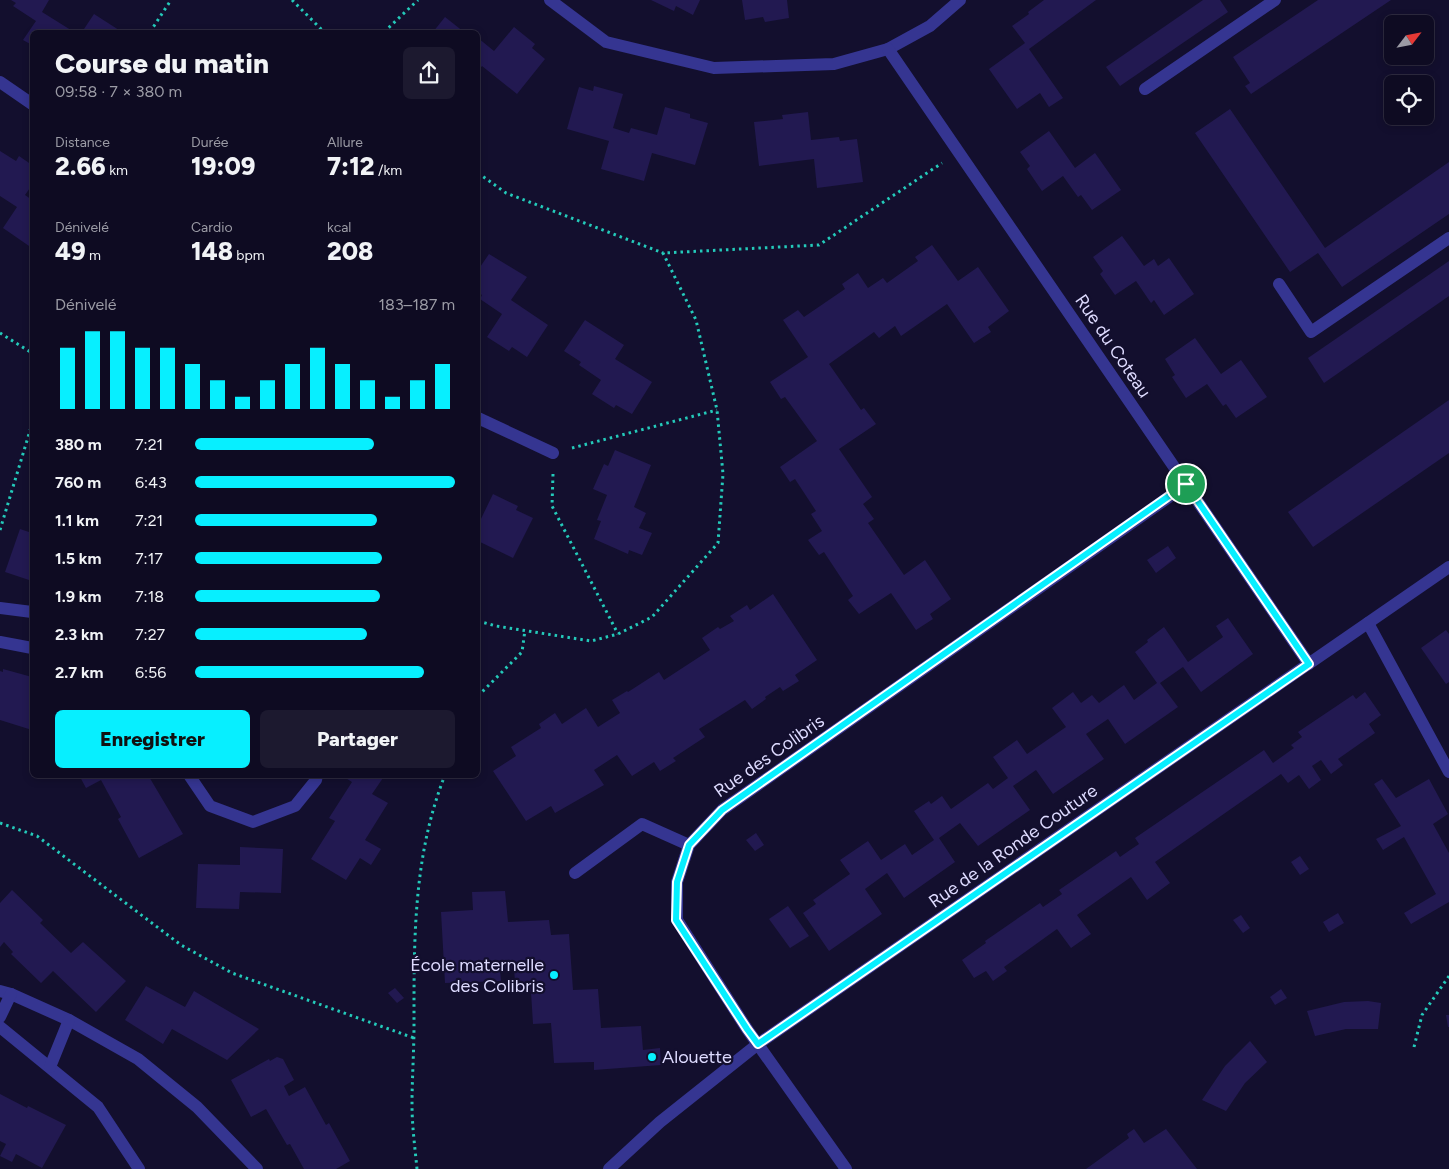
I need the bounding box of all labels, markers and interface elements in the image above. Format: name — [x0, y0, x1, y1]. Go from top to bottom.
north arrow — [1384, 15, 1434, 65]
map controls — [1384, 15, 1434, 125]
text: Course du matin — [55, 46, 269, 80]
button: share — [403, 47, 455, 99]
button: locate — [1384, 75, 1434, 125]
text: 09:58 · 7 × 380 m — [55, 82, 182, 101]
text: Distance — [55, 134, 110, 151]
text: Durée — [191, 134, 228, 151]
text: Allure — [327, 134, 363, 151]
text: 2.66 — [55, 151, 106, 181]
text: 19:09 — [191, 151, 255, 181]
text: 7:12 — [327, 151, 375, 181]
text: km — [106, 162, 128, 179]
text: /km — [375, 162, 402, 179]
text: Dénivelé — [55, 219, 109, 236]
text: Cardio — [191, 219, 233, 236]
text: kcal — [327, 219, 351, 236]
text: 49 — [55, 236, 86, 266]
text: 148 — [191, 236, 233, 266]
text: 208 — [327, 236, 373, 266]
text: m — [86, 247, 101, 264]
text: bpm — [233, 247, 265, 264]
street label: Rue du Coteau — [1070, 290, 1156, 402]
text: Dénivelé — [55, 295, 117, 314]
text: 183–187 m — [378, 295, 455, 314]
text: 380 m — [55, 435, 102, 454]
text: 7:21 — [135, 435, 163, 454]
pin — [1165, 463, 1207, 505]
icon: arrive — [1172, 470, 1200, 498]
text: 760 m — [55, 473, 101, 492]
text: 6:43 — [135, 473, 167, 492]
text: 1.1 km — [55, 511, 99, 530]
text: 7:21 — [135, 511, 163, 530]
text: 1.5 km — [55, 549, 101, 568]
text: 7:17 — [135, 549, 163, 568]
text: 1.9 km — [55, 587, 101, 606]
text: 7:18 — [135, 587, 164, 606]
text: 2.3 km — [55, 625, 104, 644]
text: 7:27 — [135, 625, 165, 644]
text: 2.7 km — [55, 663, 104, 682]
text: 6:56 — [135, 663, 166, 682]
button: Enregistrer — [55, 710, 250, 768]
button: Partager — [260, 710, 455, 768]
street label: Rue des Colibris — [710, 710, 828, 802]
street label: Rue de la Ronde Couture — [924, 779, 1102, 913]
place label: École maternelle des Colibris — [410, 954, 544, 997]
marker: École maternelle des Colibris — [548, 969, 560, 981]
place label: Alouette — [662, 1046, 732, 1068]
marker: Alouette — [646, 1051, 658, 1063]

